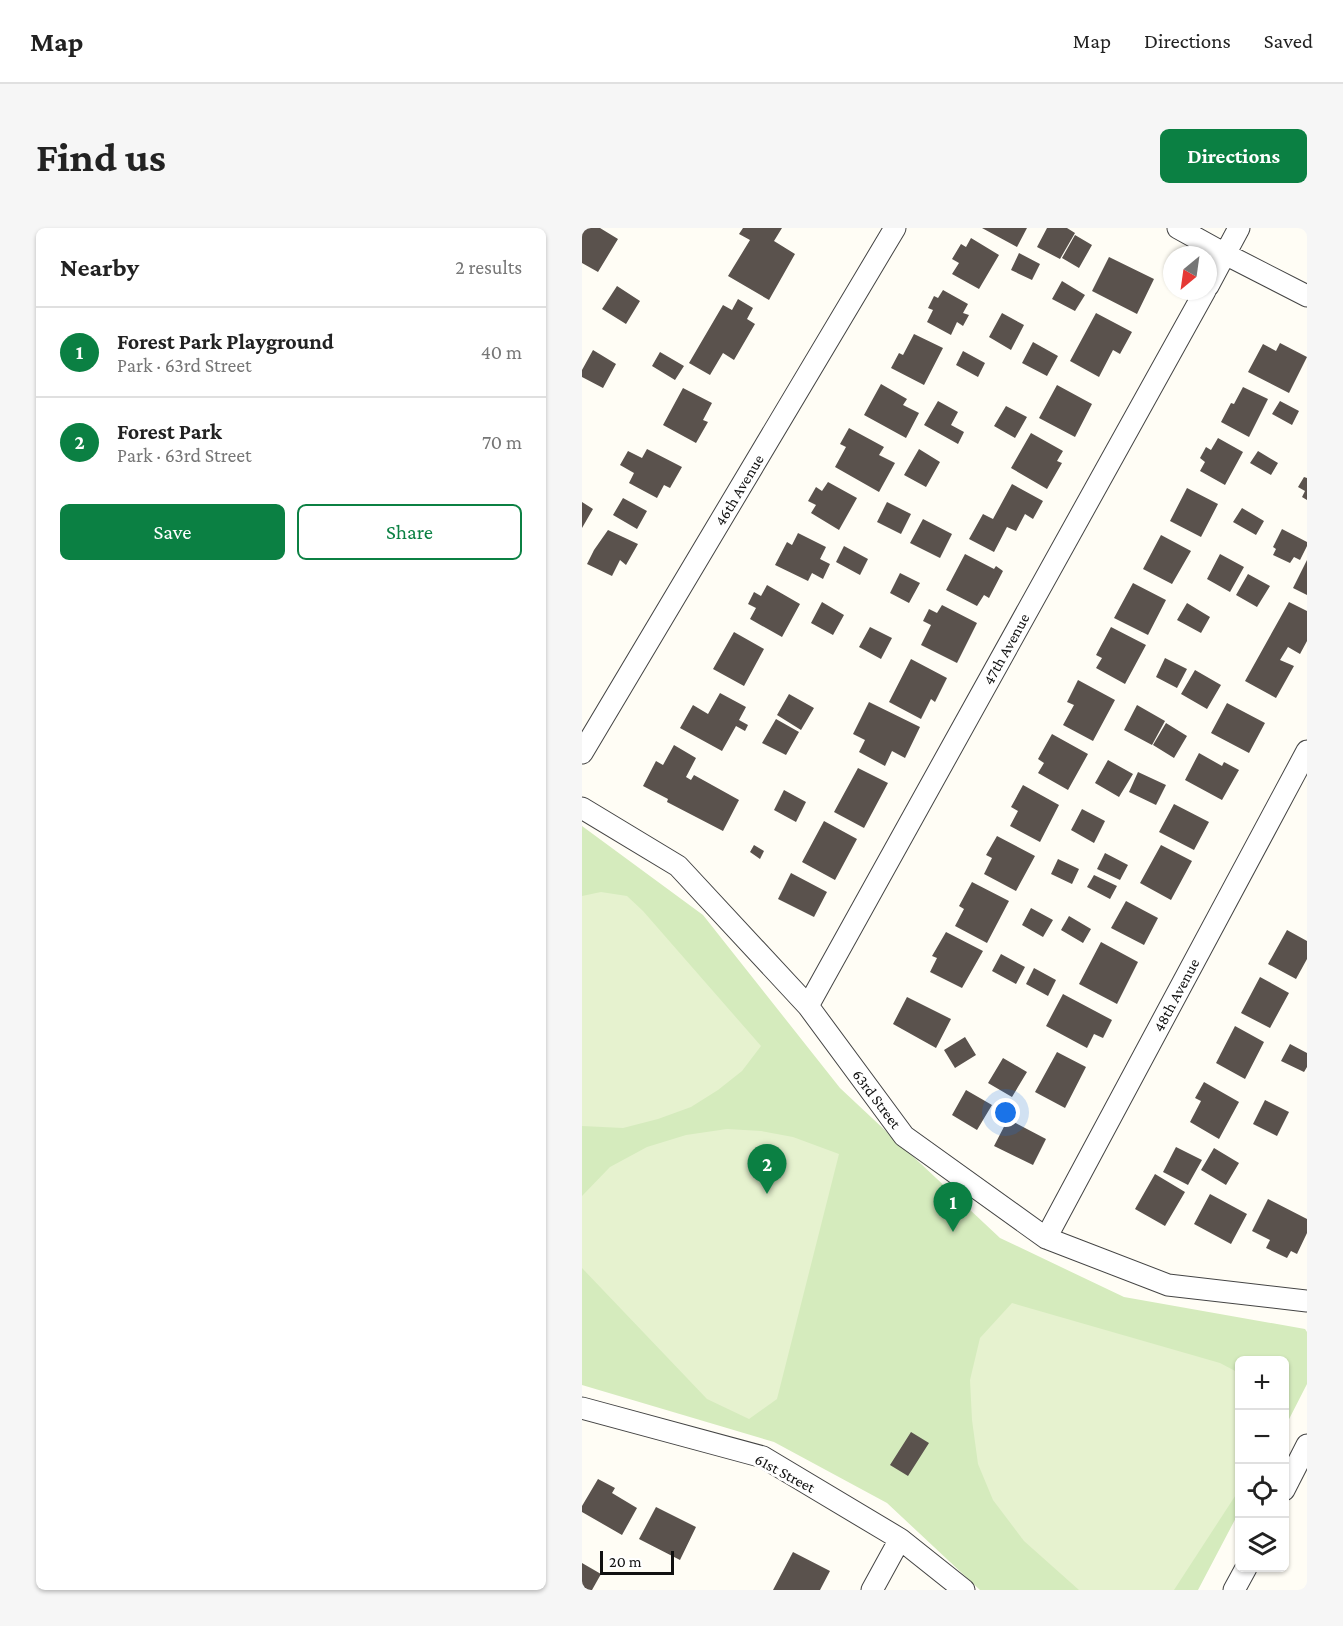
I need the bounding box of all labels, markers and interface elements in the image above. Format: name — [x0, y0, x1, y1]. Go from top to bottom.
text: Map — [30, 26, 83, 57]
text: Map — [1073, 29, 1111, 53]
text: Directions — [1144, 29, 1231, 53]
text: Saved — [1264, 29, 1313, 53]
button: Directions — [1160, 129, 1307, 183]
text: Find us — [36, 133, 166, 180]
north arrow — [1163, 246, 1217, 300]
text: Nearby — [60, 253, 139, 282]
text: 2 results — [455, 256, 522, 278]
text: Forest Park Playground — [117, 329, 334, 354]
text: 1 — [76, 341, 83, 363]
text: 40 m — [481, 341, 522, 363]
text: Park · 63rd Street — [117, 354, 252, 376]
text: Forest Park — [117, 419, 222, 444]
text: 2 — [74, 431, 85, 453]
text: 70 m — [482, 431, 522, 453]
text: Park · 63rd Street — [117, 444, 252, 466]
street label: 46th Avenue — [711, 451, 767, 529]
button: Save — [60, 504, 285, 560]
button: Share — [297, 504, 522, 560]
street label: 47th Avenue — [979, 610, 1033, 688]
street label: 48th Avenue — [1150, 955, 1202, 1035]
street label: 63rd Street — [849, 1066, 905, 1132]
your location — [991, 1098, 1020, 1127]
pin: 2 — [748, 1144, 786, 1194]
pin: 1 — [934, 1182, 973, 1232]
map controls — [1235, 1356, 1289, 1572]
button: + — [1235, 1356, 1289, 1410]
button: − — [1235, 1410, 1289, 1464]
street label: 61st Street — [752, 1450, 819, 1496]
button: locate — [1235, 1464, 1289, 1518]
button: layers — [1235, 1518, 1289, 1572]
scale bar — [600, 1548, 674, 1576]
text: 20 m — [609, 1553, 642, 1570]

